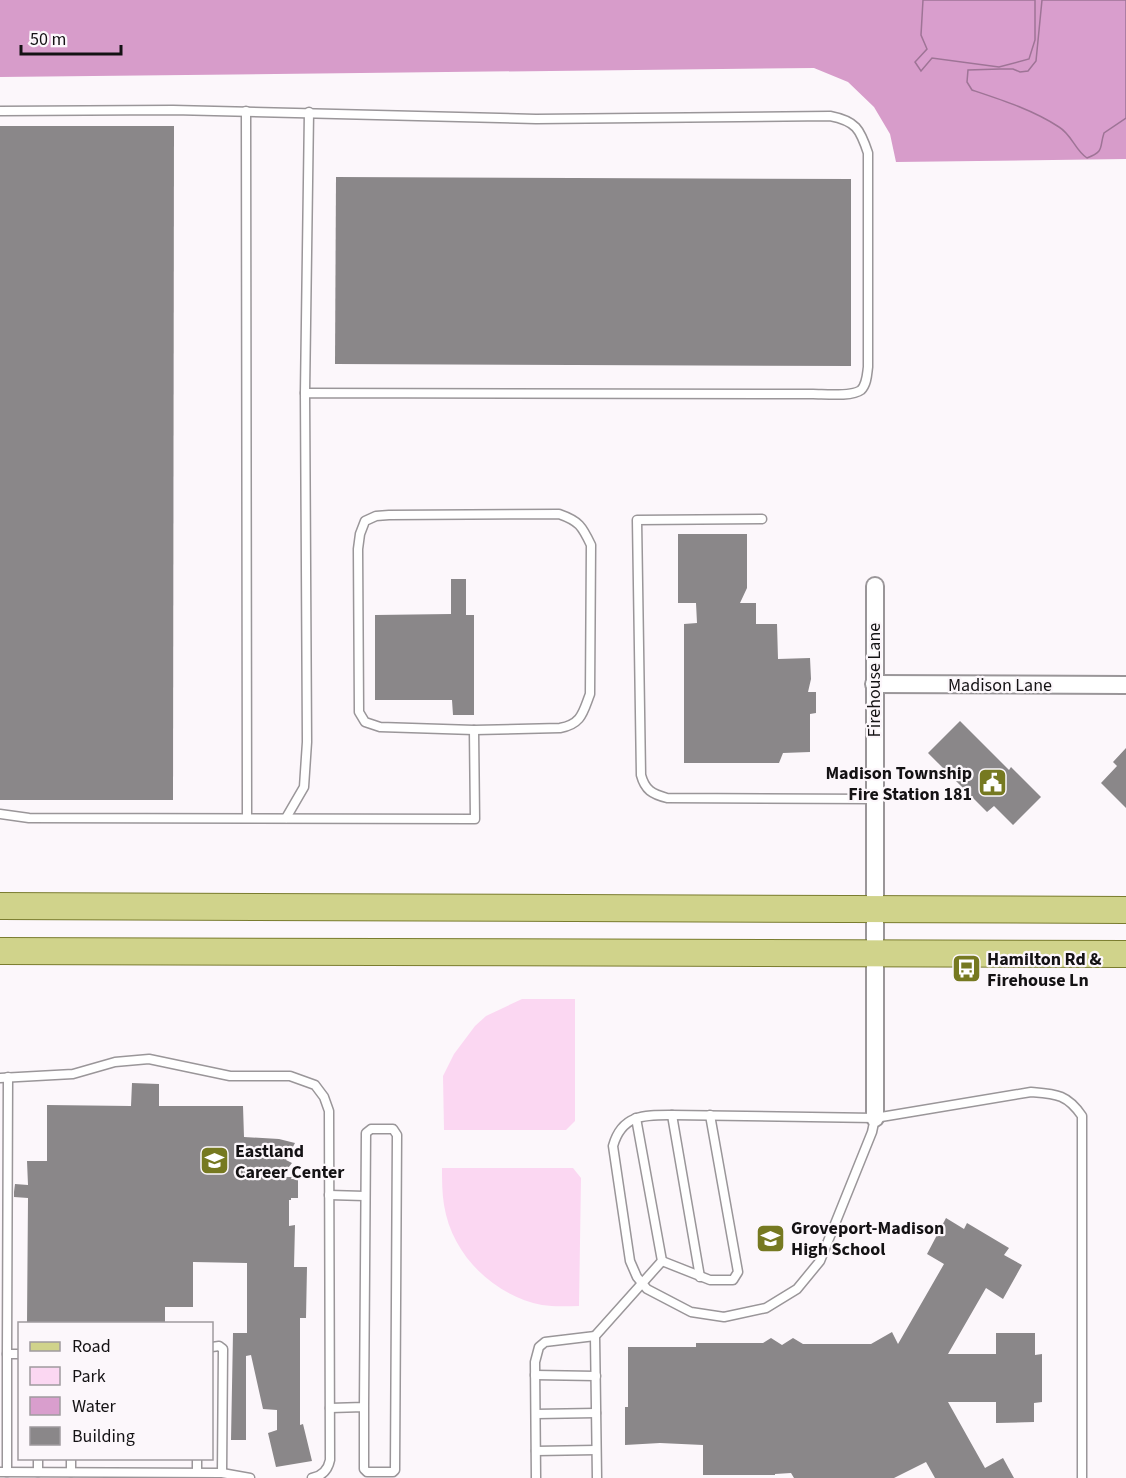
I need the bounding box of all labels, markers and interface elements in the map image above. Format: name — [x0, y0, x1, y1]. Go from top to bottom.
scale bar — [21, 18, 122, 56]
text: 50 m — [30, 27, 66, 52]
street label: Firehouse Lane — [862, 623, 887, 737]
street label: Madison Lane — [948, 673, 1052, 698]
place label: Madison Township Fire Station 181 — [825, 761, 972, 807]
public building icon: Madison Township Fire Station 181 — [977, 767, 1009, 799]
place label: Hamilton Rd & Firehouse Ln — [987, 947, 1101, 993]
bus stop icon: Hamilton Rd & Firehouse Ln — [950, 953, 982, 985]
place label: Eastland Career Center — [235, 1139, 345, 1185]
school or university icon: Eastland Career Center — [198, 1145, 230, 1177]
place label: Groveport-Madison High School — [791, 1216, 944, 1262]
school or university icon: Groveport-Madison High School — [754, 1222, 786, 1254]
legend — [18, 1322, 213, 1460]
text: Road — [72, 1334, 111, 1359]
text: Park — [72, 1364, 106, 1389]
text: Water — [72, 1394, 116, 1419]
text: Building — [72, 1424, 135, 1449]

